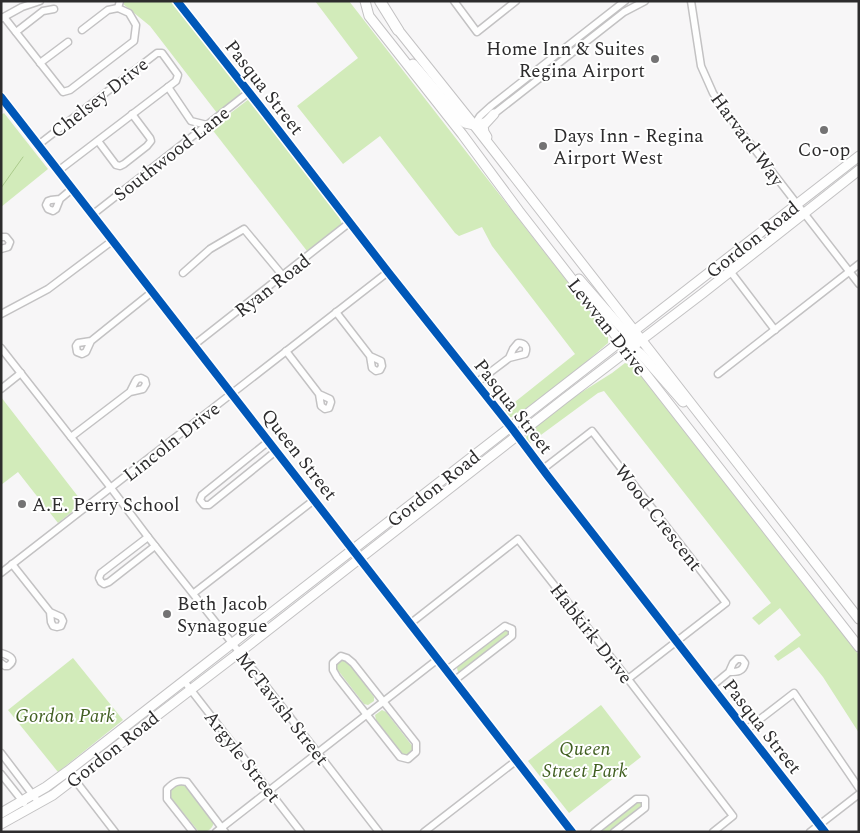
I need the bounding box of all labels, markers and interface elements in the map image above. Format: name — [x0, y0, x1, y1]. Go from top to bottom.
street label: Pasqua Street — [217, 34, 311, 142]
place label: Home Inn & Suites Regina Airport — [486, 35, 645, 86]
street label: Chelsey Drive — [45, 51, 155, 146]
marker: Home Inn & Suites Regina Airport — [649, 53, 661, 65]
street label: Harvard Way — [703, 87, 791, 194]
street label: Southwood Lane — [107, 99, 236, 209]
place label: Days Inn - Regina Airport West — [553, 122, 704, 173]
marker: Co-op — [818, 124, 830, 136]
place label: Co-op — [798, 136, 850, 165]
marker: Days Inn - Regina Airport West — [537, 140, 549, 152]
street label: Gordon Road — [700, 194, 806, 286]
street label: Ryan Road — [229, 247, 317, 325]
street label: Lewvan Drive — [560, 272, 654, 382]
street label: Pasqua Street — [466, 353, 560, 461]
street label: Lincoln Drive — [117, 395, 227, 489]
street label: Queen Street — [254, 403, 344, 507]
street label: Gordon Road — [381, 443, 487, 535]
street label: Wood Crescent — [607, 458, 709, 578]
place label: A.E. Perry School — [32, 491, 180, 520]
marker: A.E. Perry School — [16, 498, 28, 510]
street label: Habkirk Drive — [542, 577, 639, 690]
place label: Beth Jacob Synagogue — [177, 590, 267, 641]
marker: Beth Jacob Synagogue — [161, 608, 173, 620]
street label: McTavish Street — [228, 646, 336, 772]
street label: Pasqua Street — [715, 673, 809, 781]
park label: Gordon Park — [15, 702, 115, 731]
street label: Gordon Road — [60, 704, 166, 796]
street label: Argyle Street — [196, 704, 287, 810]
park label: Queen Street Park — [542, 735, 628, 786]

